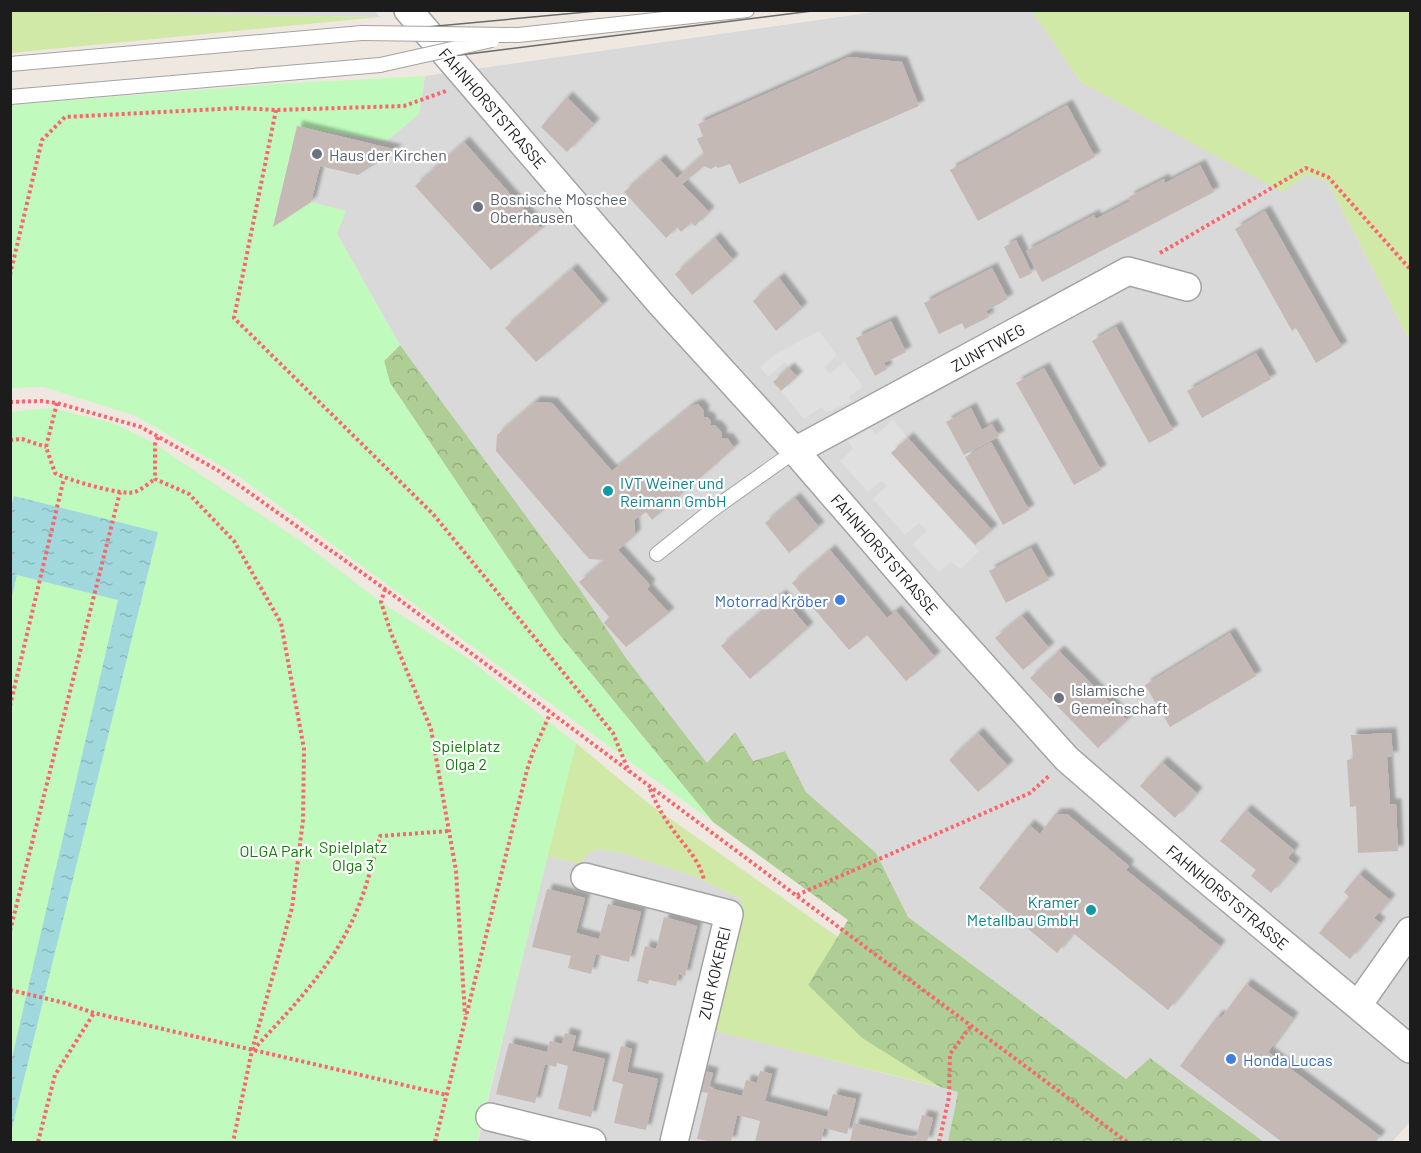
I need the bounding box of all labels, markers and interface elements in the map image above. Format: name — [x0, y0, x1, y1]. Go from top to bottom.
street label: FAHNHORSTSTRASSE — [435, 44, 551, 172]
place label: Haus der Kirchen — [329, 145, 447, 164]
marker: Haus der Kirchen — [310, 147, 324, 161]
place label: Bosnische Moschee Oberhausen — [490, 189, 627, 226]
marker: Bosnische Moschee Oberhausen — [471, 200, 485, 214]
street label: ZUNFTWEG — [948, 319, 1028, 375]
place label: IVT Weiner und Reimann GmbH — [620, 473, 726, 510]
marker: IVT Weiner und Reimann GmbH — [601, 484, 615, 498]
street label: FAHNHORSTSTRASSE — [827, 490, 943, 618]
place label: Motorrad Kröber — [715, 591, 828, 610]
marker: Motorrad Kröber — [833, 593, 847, 607]
place label: Islamische Gemeinschaft — [1071, 680, 1168, 717]
marker: Islamische Gemeinschaft — [1052, 691, 1066, 705]
park label: Spielplatz Olga 2 — [432, 736, 500, 773]
park label: Spielplatz Olga 3 — [319, 837, 387, 874]
street label: FAHNHORSTSTRASSE — [1163, 840, 1293, 954]
park label: OLGA Park — [239, 841, 313, 860]
place label: Kramer Metallbau GmbH — [967, 892, 1079, 929]
marker: Kramer Metallbau GmbH — [1084, 903, 1098, 917]
street label: ZUR KOKEREI — [694, 925, 734, 1021]
place label: Honda Lucas — [1243, 1050, 1333, 1069]
marker: Honda Lucas — [1224, 1052, 1238, 1066]

